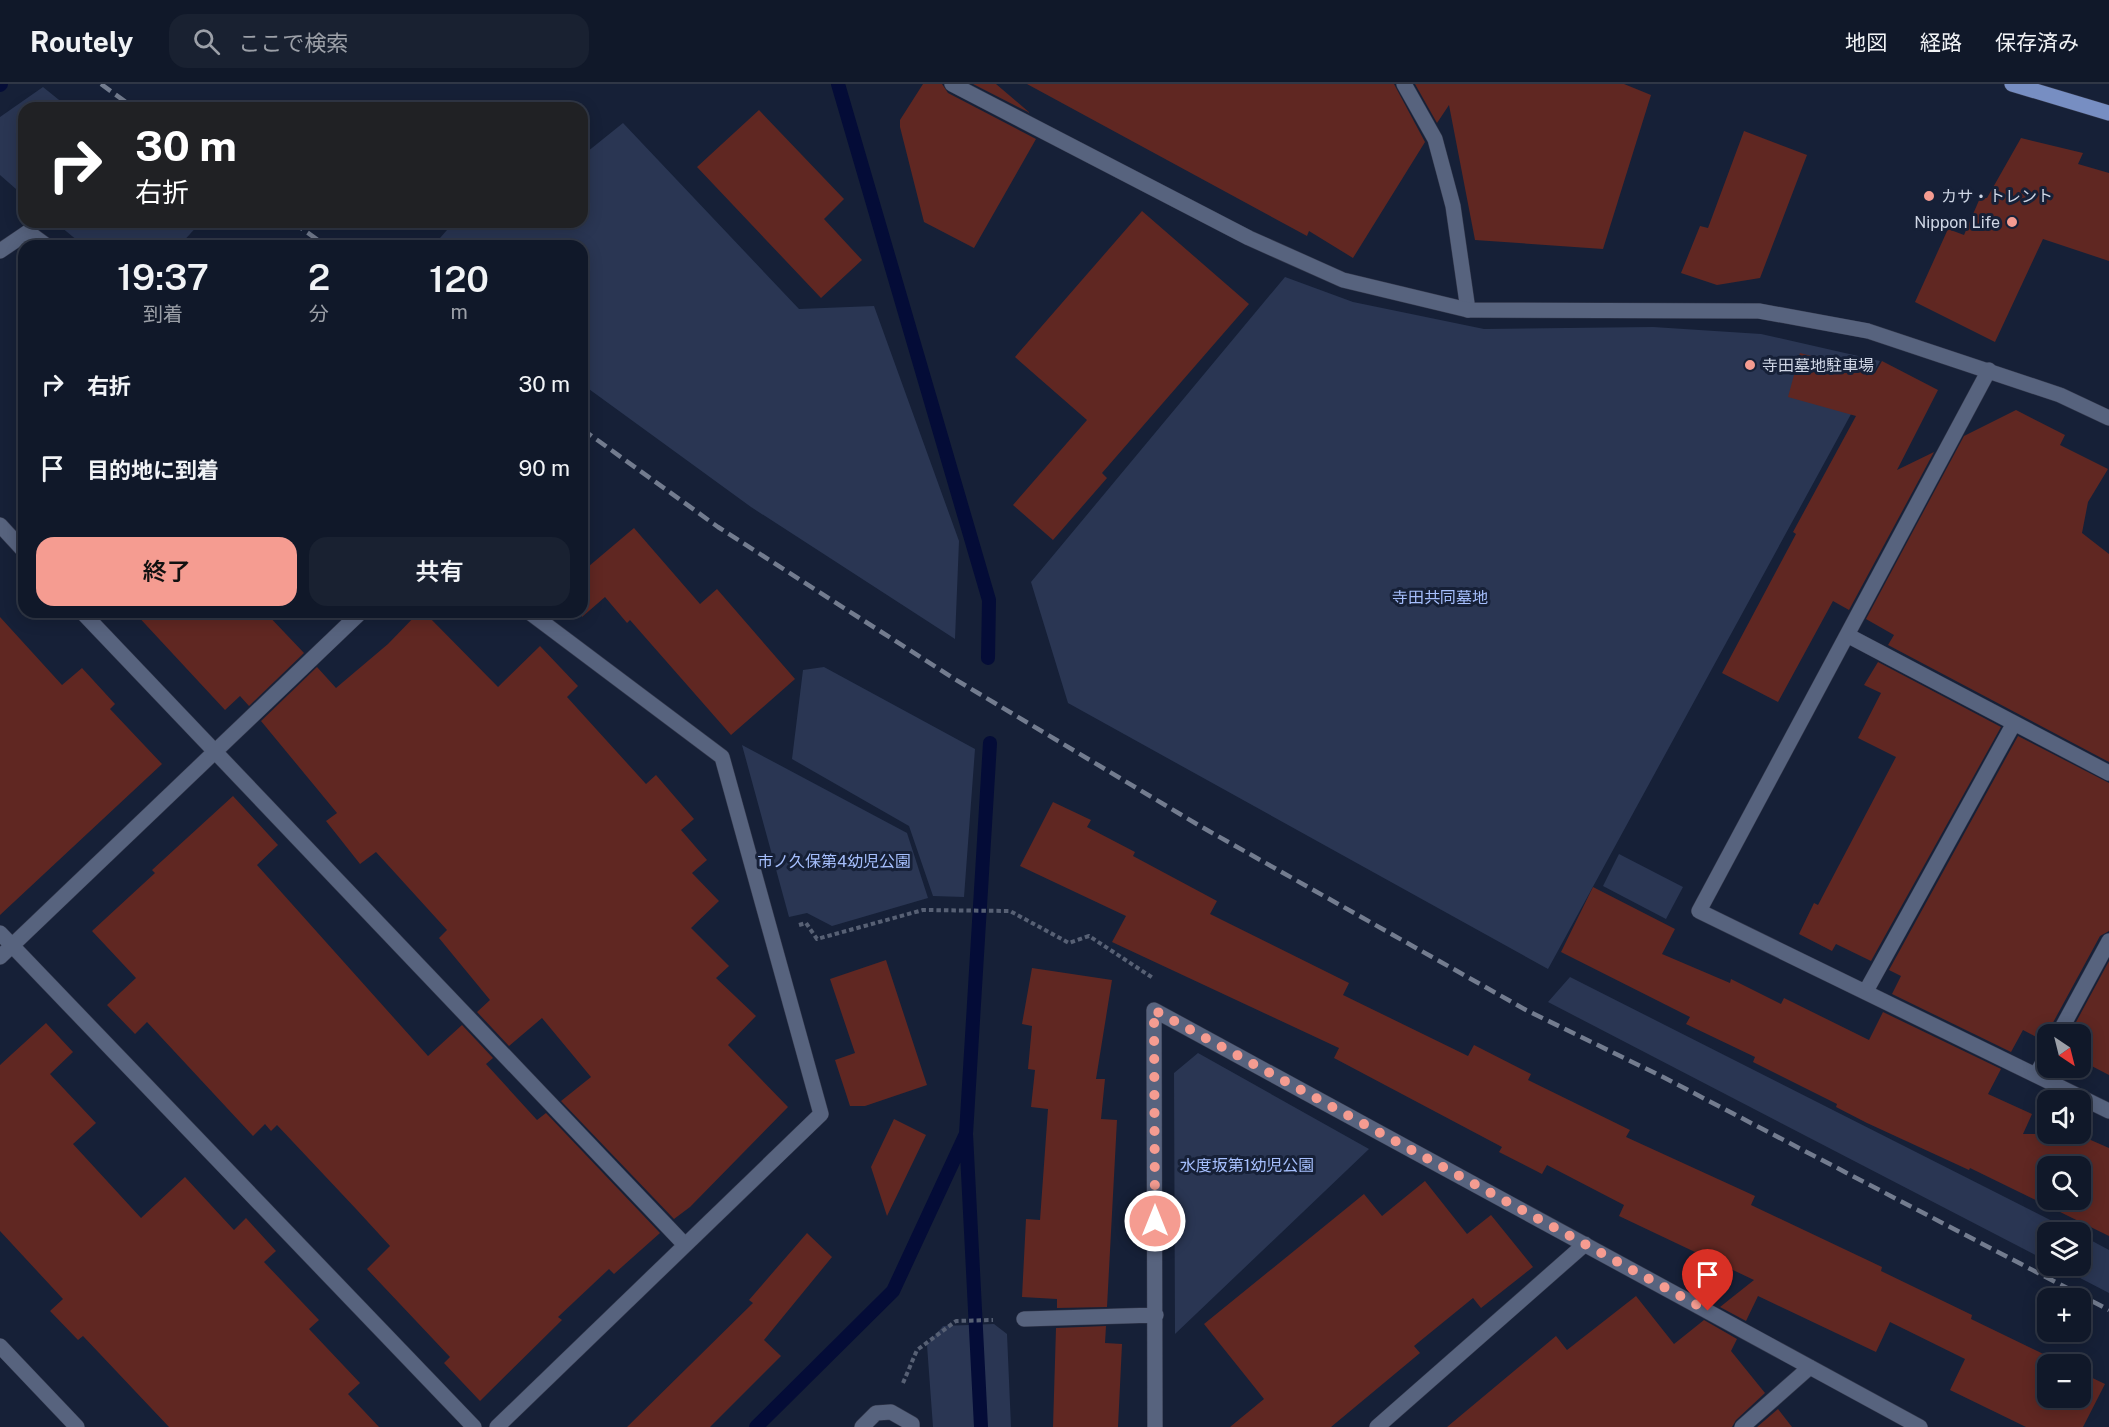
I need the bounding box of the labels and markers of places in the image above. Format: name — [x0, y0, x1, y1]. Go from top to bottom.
place label: カサ・トレント — [1941, 187, 2053, 206]
marker: カサ・トレント — [1922, 189, 1936, 203]
place label: Nippon Life — [1914, 213, 2000, 232]
marker: Nippon Life — [2005, 215, 2019, 229]
place label: 寺田墓地駐車場 — [1762, 356, 1874, 375]
marker: 寺田墓地駐車場 — [1743, 358, 1757, 372]
pin — [1682, 1249, 1733, 1311]

